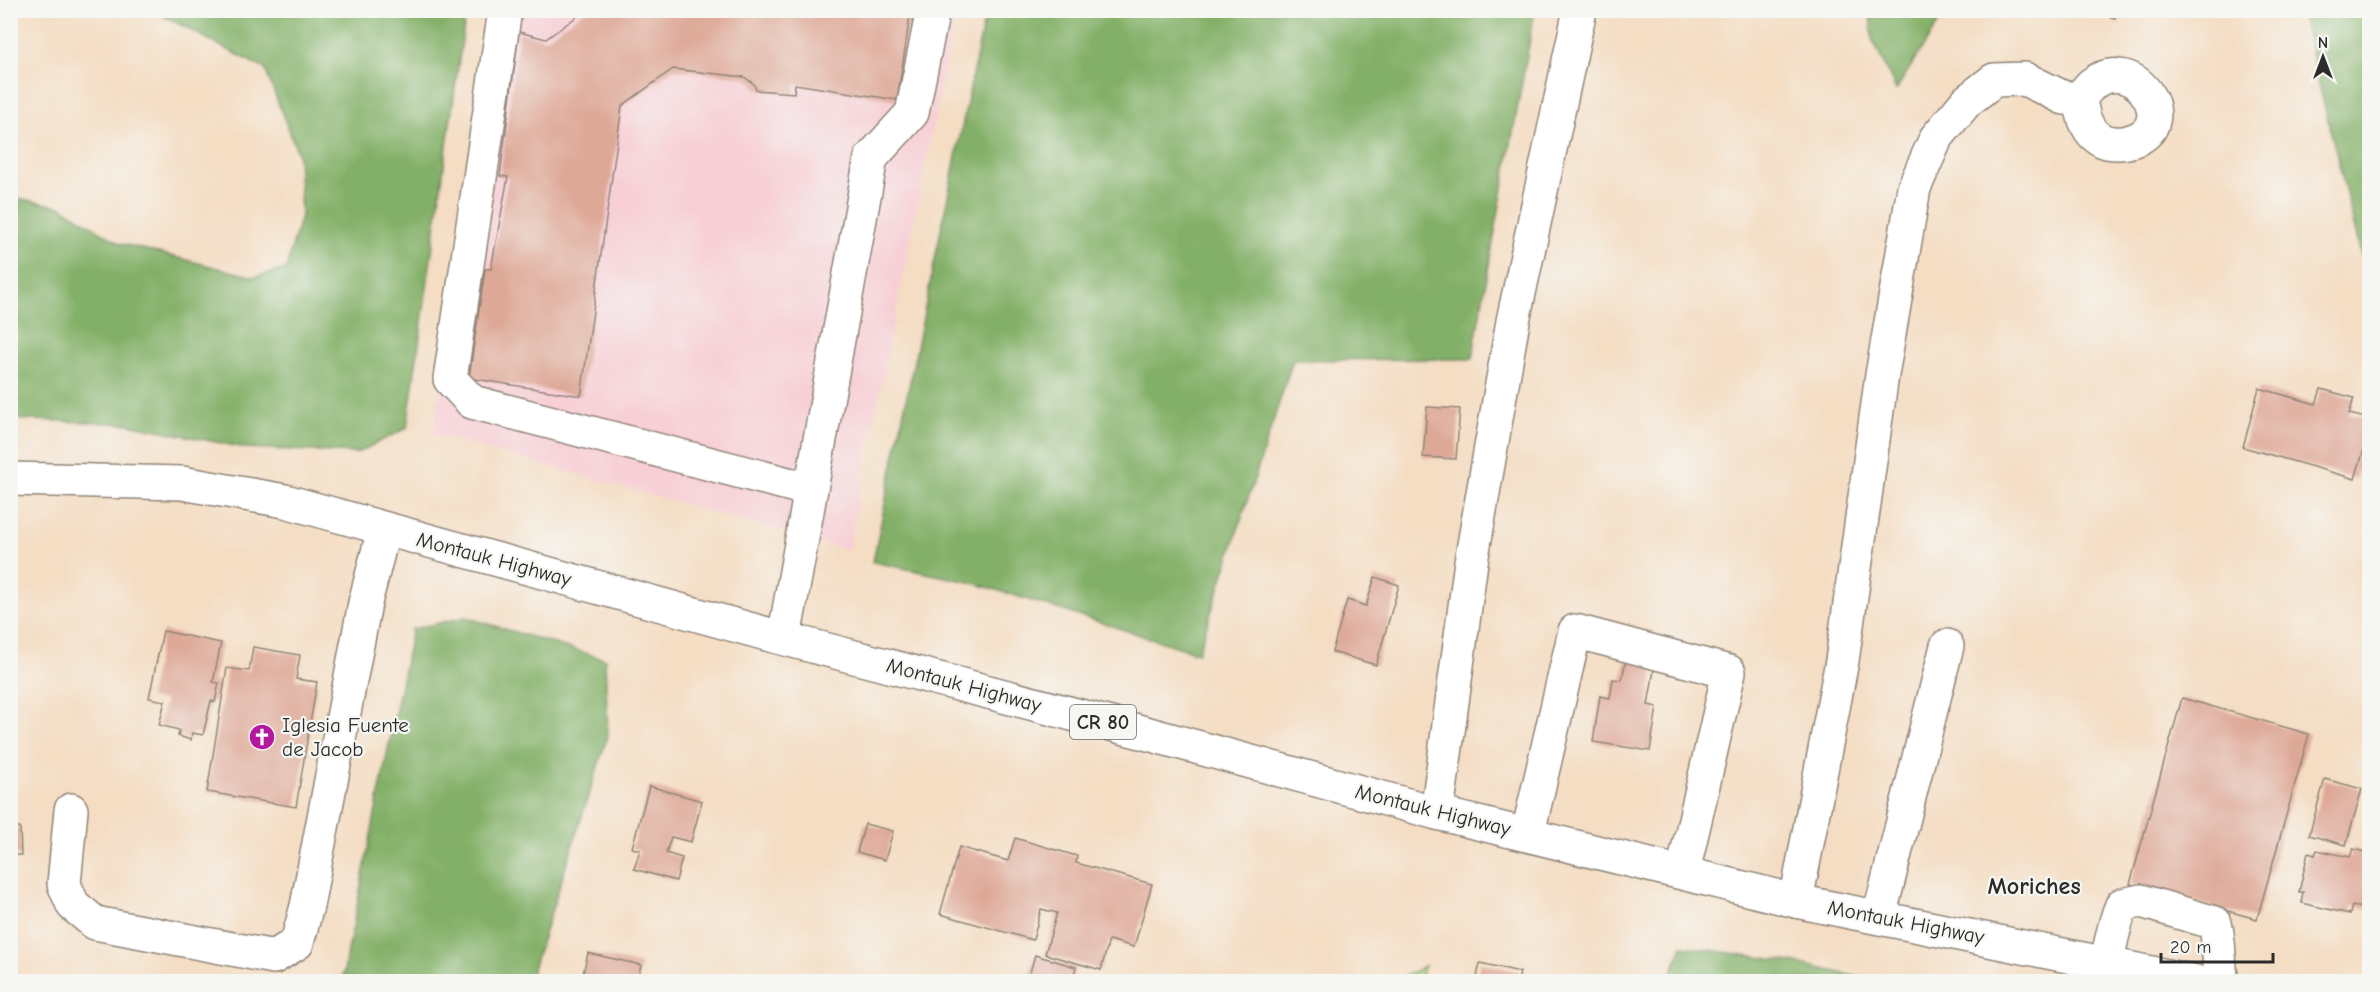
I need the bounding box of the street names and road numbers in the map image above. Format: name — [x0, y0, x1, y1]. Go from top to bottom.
street label: Montauk Highway — [414, 527, 575, 591]
street label: Montauk Highway — [884, 653, 1045, 717]
road number: CR 80 — [1070, 705, 1136, 739]
street label: Montauk Highway — [1353, 779, 1514, 841]
street label: Montauk Highway — [1826, 895, 1987, 949]

